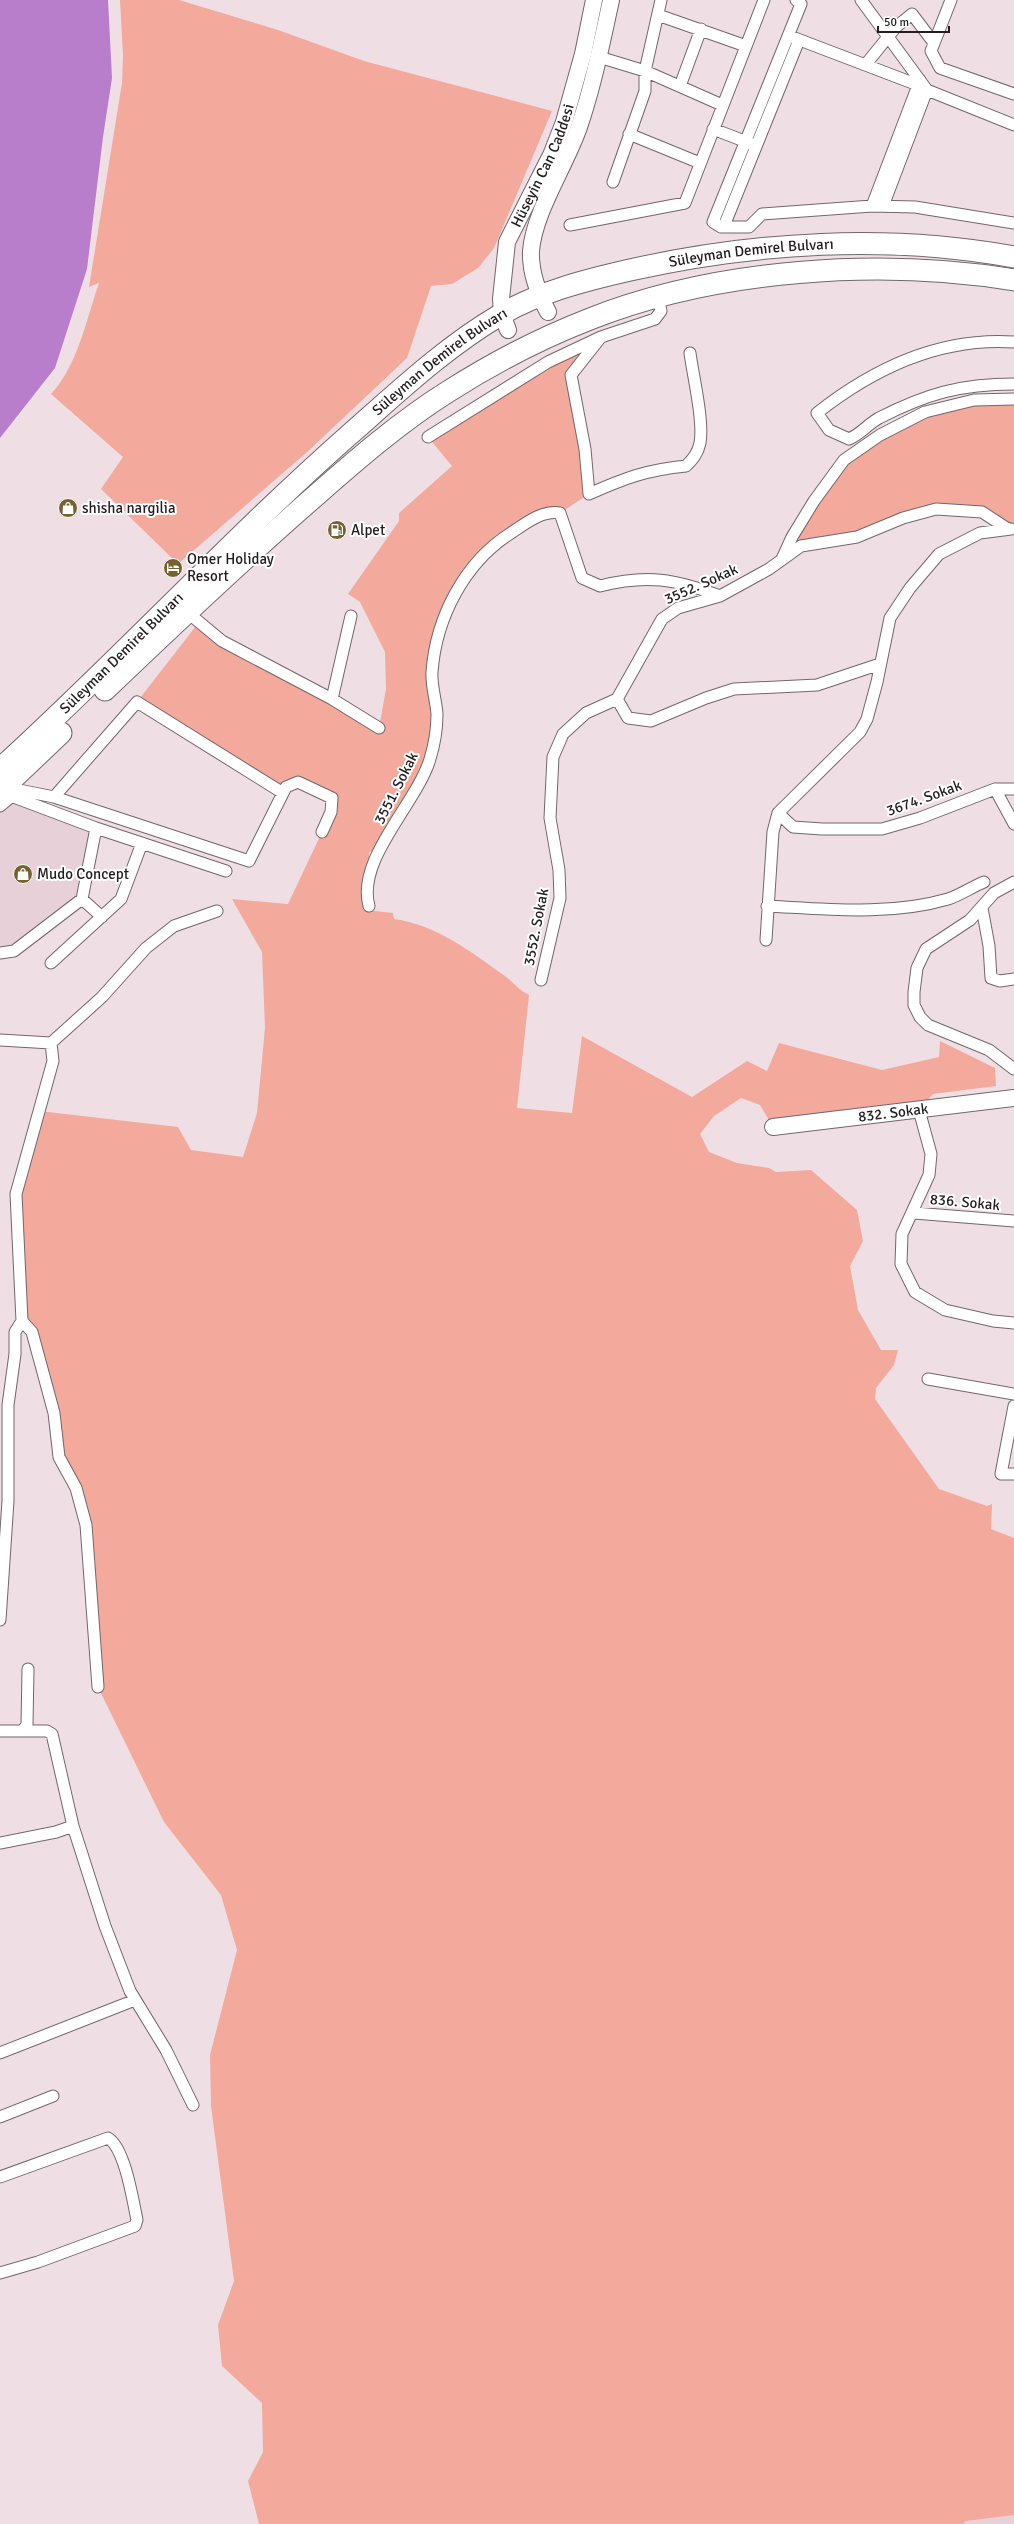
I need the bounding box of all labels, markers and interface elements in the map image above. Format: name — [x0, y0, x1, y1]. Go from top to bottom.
scale bar — [878, 8, 949, 34]
text: 50 m — [884, 15, 909, 30]
street label: Hüseyin Can Caddesi — [507, 102, 578, 230]
street label: Süleyman Demirel Bulvarı — [667, 235, 834, 271]
street label: Süleyman Demirel Bulvarı — [368, 304, 510, 419]
shop icon: shisha nargilia — [57, 497, 79, 519]
place label: shisha nargilia — [82, 499, 176, 517]
fuel station icon: Alpet — [326, 519, 348, 541]
place label: Alpet — [351, 521, 385, 539]
place label: Omer Holiday Resort — [187, 550, 274, 585]
hotel icon: Omer Holiday Resort — [162, 557, 184, 579]
street label: 3552. Sokak — [662, 560, 741, 608]
street label: Süleyman Demirel Bulvarı — [56, 588, 187, 717]
street label: 3551. Sokak — [370, 749, 422, 827]
street label: 3674. Sokak — [884, 776, 964, 820]
shop icon: Mudo Concept — [12, 863, 34, 885]
place label: Mudo Concept — [37, 865, 129, 883]
street label: 3552. Sokak — [520, 886, 552, 967]
street label: 832. Sokak — [857, 1099, 930, 1126]
street label: 836. Sokak — [929, 1190, 1001, 1214]

